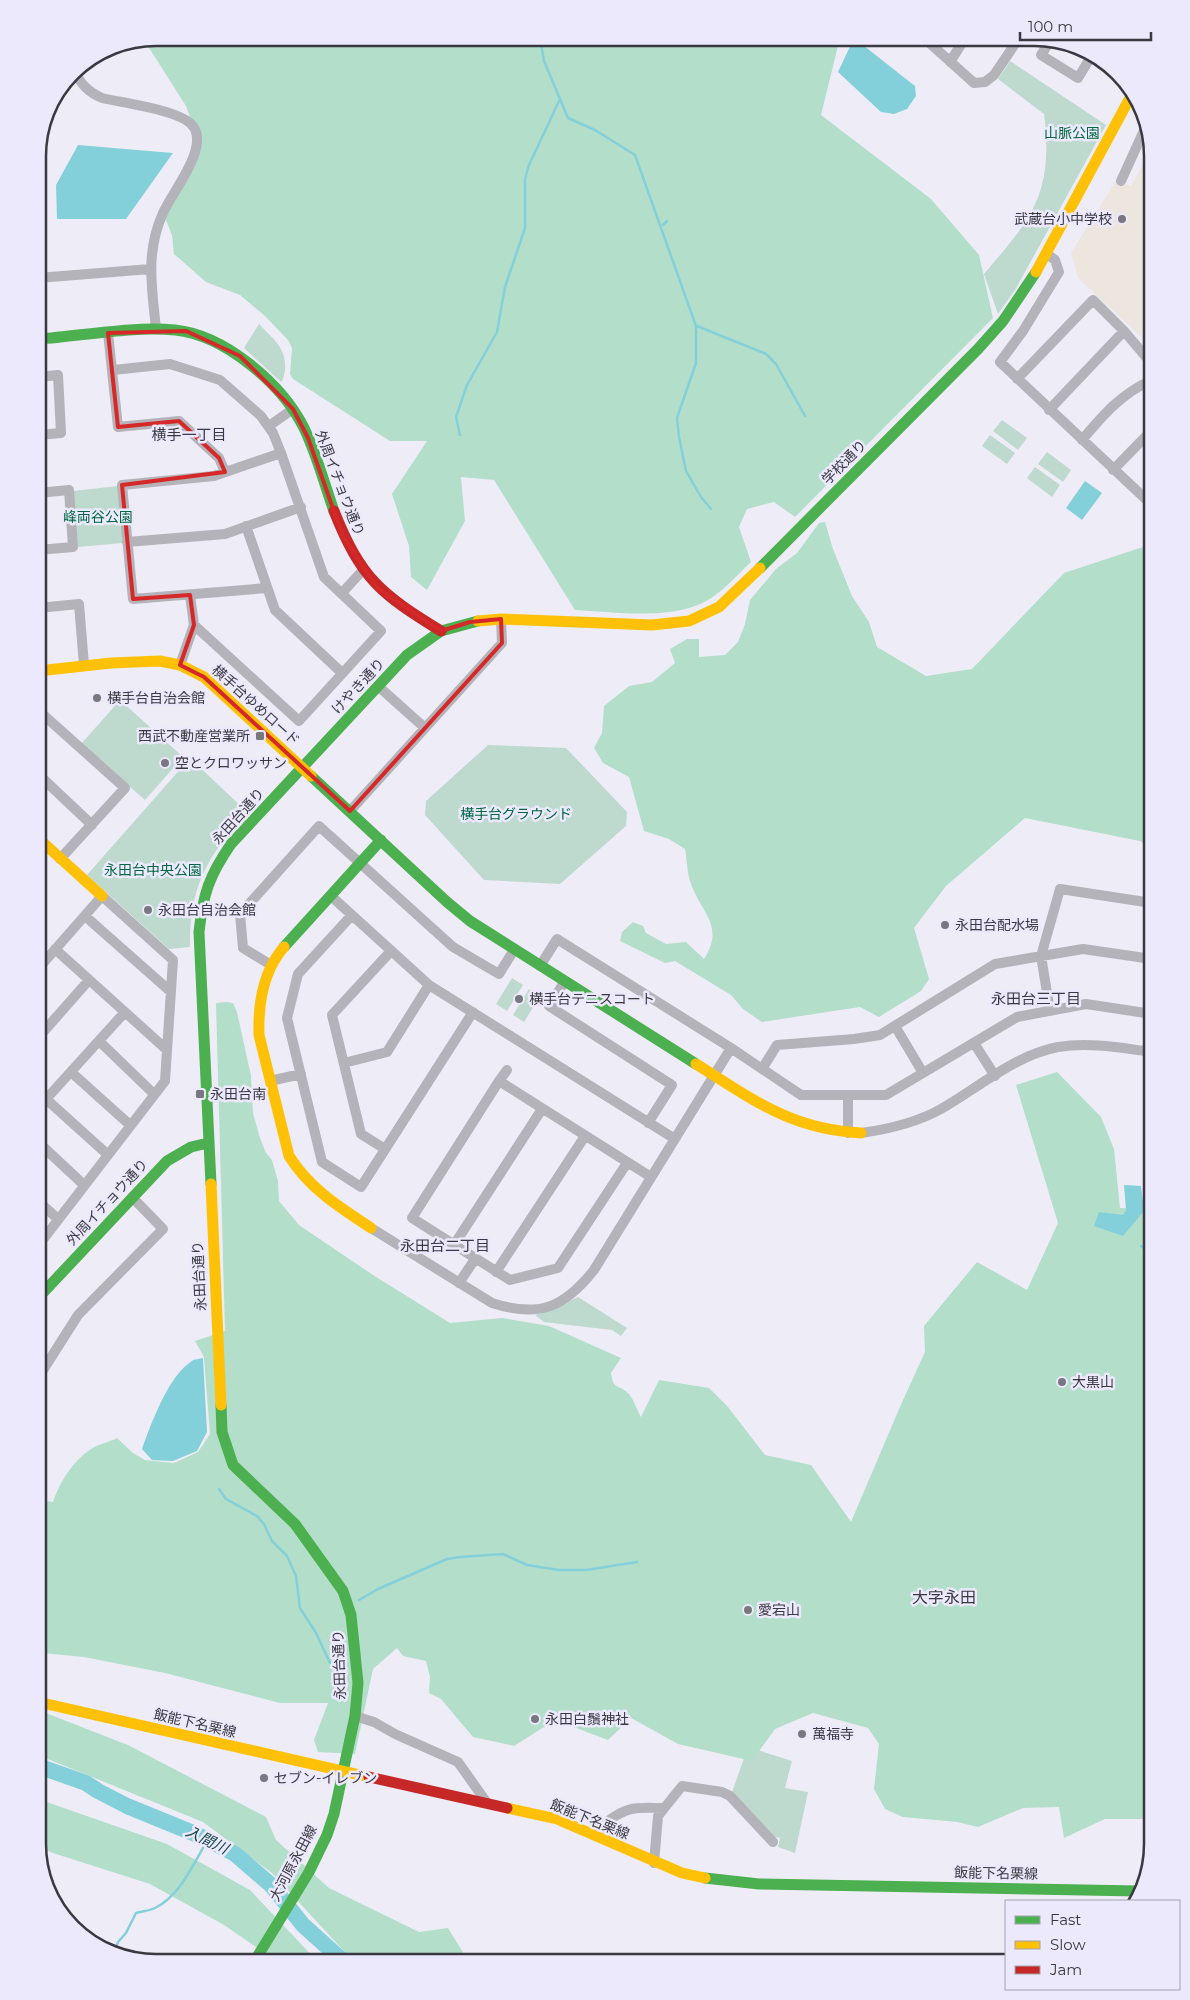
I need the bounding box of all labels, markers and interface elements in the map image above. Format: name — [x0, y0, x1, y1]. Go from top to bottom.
scale bar — [1020, 10, 1151, 42]
text: 100 m — [1028, 17, 1073, 36]
park label: 山脈公園 — [1044, 124, 1100, 142]
place label: 武蔵台小中学校 — [1014, 210, 1112, 228]
marker: 武蔵台小中学校 — [1116, 213, 1128, 225]
district label: 横手一丁目 — [151, 425, 227, 444]
street label: 外周イチョウ通り — [312, 427, 368, 539]
street label: 学校通り — [818, 436, 870, 488]
park label: 峰両谷公園 — [63, 508, 133, 526]
street label: けやき通り — [328, 654, 388, 718]
street label: 横手台ゆめロード — [208, 661, 304, 749]
place label: 横手台自治会館 — [107, 689, 205, 707]
marker: 横手台自治会館 — [91, 692, 103, 704]
place label: 西武不動産営業所 — [138, 727, 250, 745]
marker: 西武不動産営業所 — [254, 730, 266, 742]
place label: 空とクロワッサン — [175, 754, 287, 772]
marker: 空とクロワッサン — [159, 757, 171, 769]
street label: 永田台通り — [208, 784, 268, 848]
park label: 横手台グラウンド — [460, 805, 572, 823]
park label: 永田台中央公園 — [104, 861, 202, 879]
place label: 永田台自治会館 — [158, 901, 256, 919]
marker: 永田台自治会館 — [142, 904, 154, 916]
place label: 永田台配水場 — [955, 916, 1039, 934]
marker: 永田台配水場 — [939, 919, 951, 931]
district label: 永田台三丁目 — [991, 989, 1081, 1008]
place label: 横手台テニスコート — [529, 990, 655, 1008]
marker: 横手台テニスコート — [513, 993, 525, 1005]
place label: 永田台南 — [210, 1085, 266, 1103]
marker: 永田台南 — [194, 1088, 206, 1100]
street label: 外周イチョウ通り — [62, 1155, 152, 1249]
district label: 永田台二丁目 — [400, 1236, 490, 1255]
street label: 永田台通り — [188, 1241, 210, 1311]
place label: 大黒山 — [1072, 1373, 1114, 1391]
marker: 大黒山 — [1056, 1376, 1068, 1388]
district label: 大字永田 — [912, 1588, 976, 1607]
place label: 愛宕山 — [758, 1601, 800, 1619]
marker: 愛宕山 — [742, 1604, 754, 1616]
street label: 永田台通り — [329, 1630, 349, 1700]
street label: 飯能下名栗線 — [152, 1705, 238, 1741]
place label: 永田白鬚神社 — [545, 1710, 629, 1728]
marker: 永田白鬚神社 — [529, 1713, 541, 1725]
place label: 萬福寺 — [812, 1725, 854, 1743]
marker: 萬福寺 — [796, 1728, 808, 1740]
place label: セブン-イレブン — [274, 1769, 377, 1787]
marker: セブン-イレブン — [258, 1772, 270, 1784]
street label: 飯能下名栗線 — [548, 1795, 632, 1843]
water label: 入間川 — [183, 1821, 233, 1859]
street label: 大河原永田線 — [265, 1822, 321, 1904]
street label: 飯能下名栗線 — [954, 1863, 1038, 1883]
legend — [1005, 1900, 1180, 1990]
text: Fast — [1050, 1910, 1081, 1929]
text: Slow — [1050, 1935, 1086, 1954]
text: Jam — [1049, 1960, 1082, 1979]

